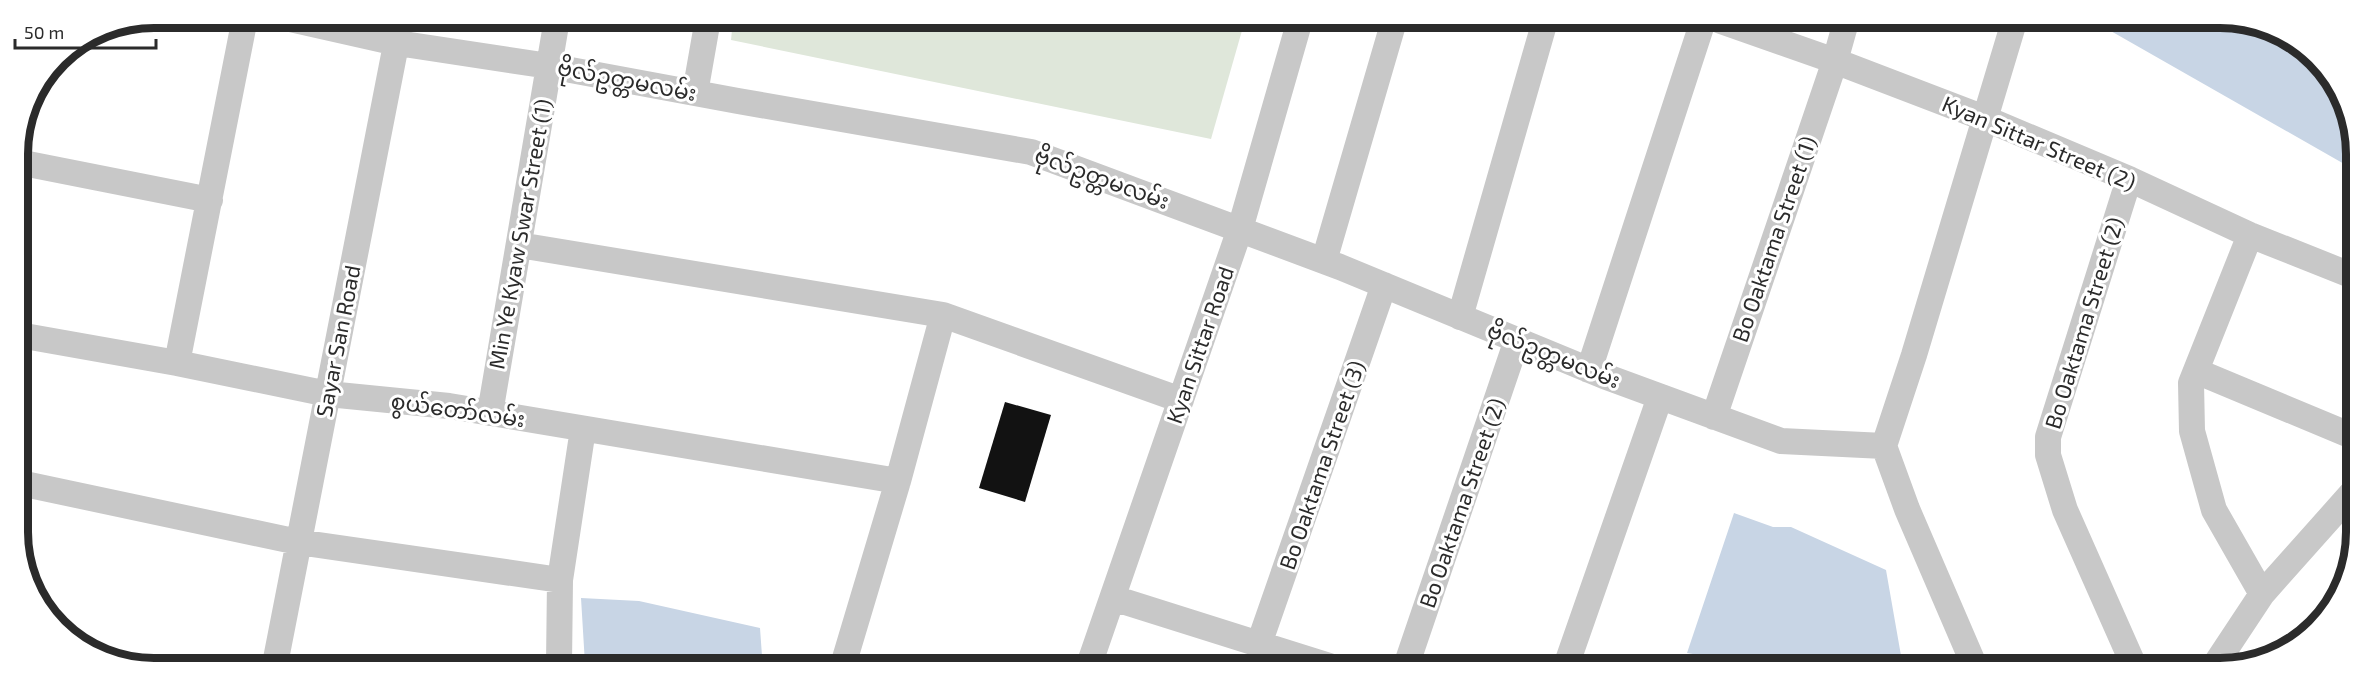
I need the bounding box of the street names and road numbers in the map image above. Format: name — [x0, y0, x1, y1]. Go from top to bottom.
street label: ဗိုလ်ဥတ္တမလမ်း — [554, 52, 699, 111]
street label: Kyan Sittar Street (2) — [1939, 90, 2140, 195]
street label: Min Ye Kyaw Swar Street (1) — [482, 97, 556, 371]
street label: Bo Oaktama Street (1) — [1726, 132, 1820, 345]
street label: ဗိုလ်ဥတ္တမလမ်း — [1030, 140, 1173, 219]
street label: Bo Oaktama Street (2) — [2038, 214, 2128, 432]
street label: Sayar San Road — [310, 263, 364, 419]
street label: Kyan Sittar Road — [1160, 263, 1238, 427]
street label: ဗိုလ်ဥတ္တမလမ်း — [1482, 315, 1625, 398]
street label: Bo Oaktama Street (3) — [1273, 357, 1369, 573]
street label: စွယ်တော်လမ်း — [389, 386, 527, 436]
street label: Bo Oaktama Street (2) — [1413, 394, 1509, 611]

